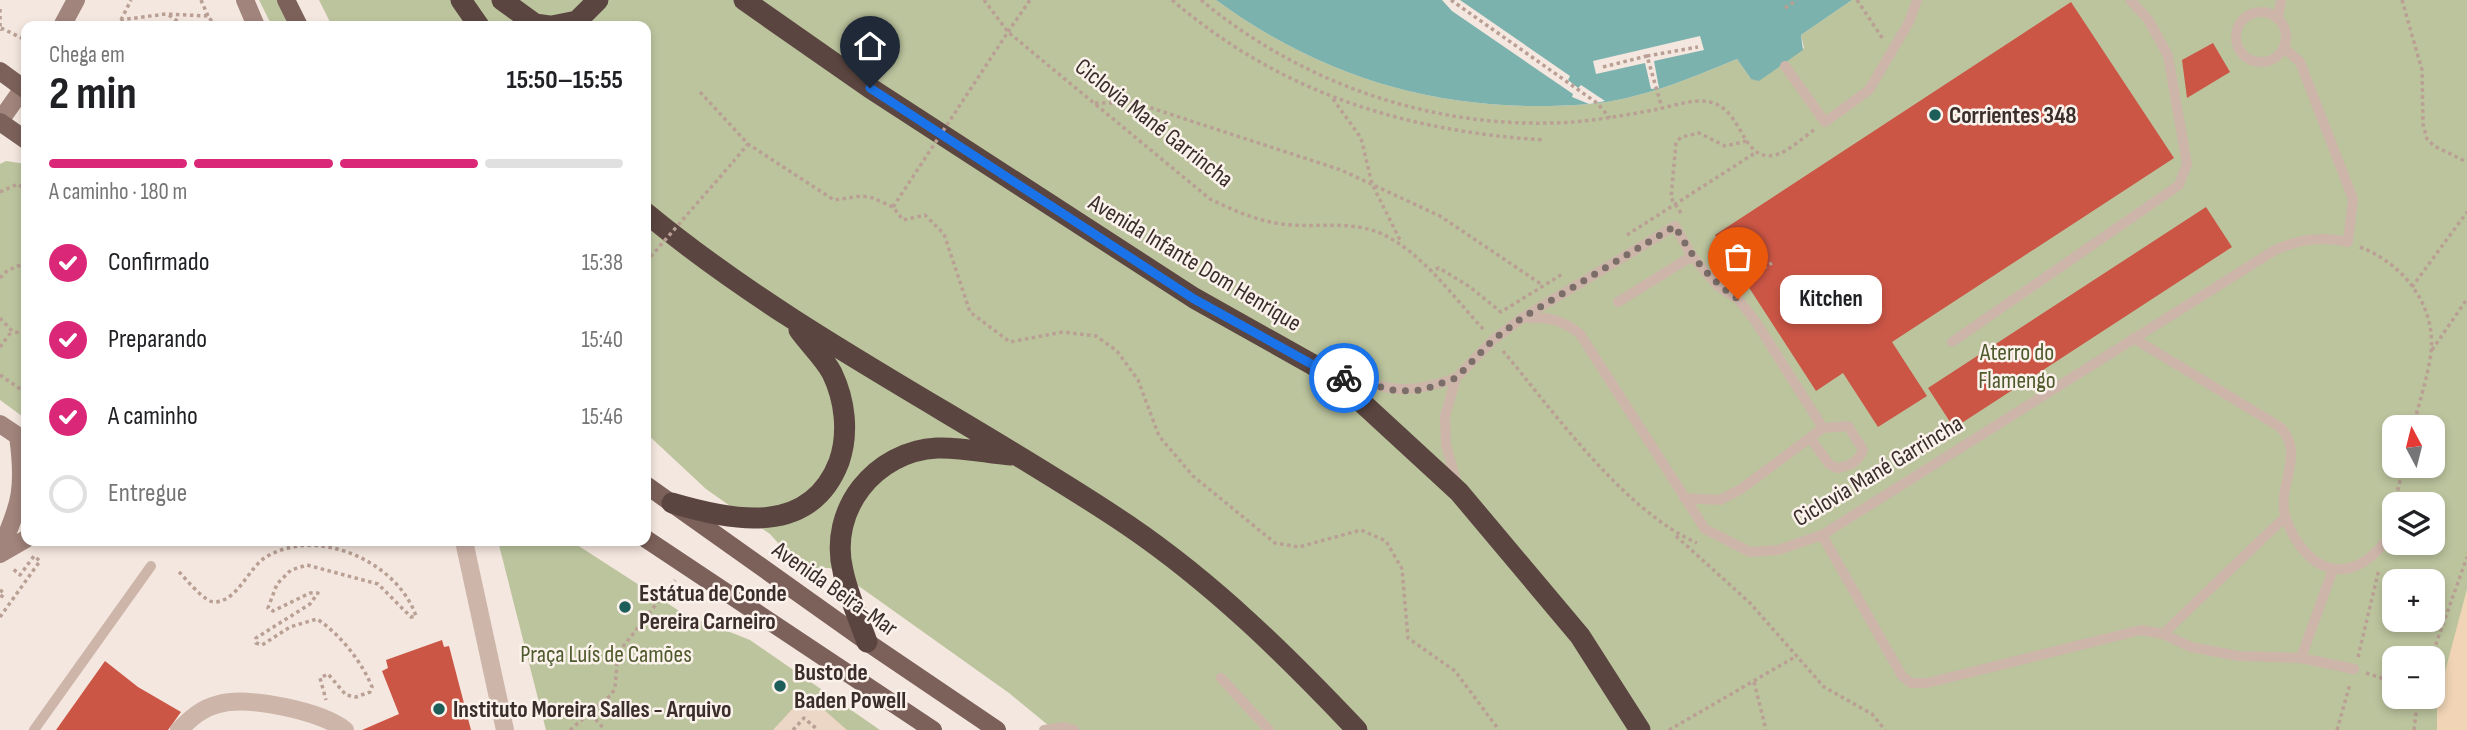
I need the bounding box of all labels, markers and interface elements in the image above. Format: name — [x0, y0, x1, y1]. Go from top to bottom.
pin — [840, 16, 900, 88]
icon: home — [851, 27, 889, 65]
text: Chega em — [49, 41, 125, 69]
street label: Ciclovia Mané Garrincha — [1069, 52, 1239, 194]
text: 15:50–15:55 — [506, 65, 623, 96]
text: 2 min — [49, 67, 137, 122]
place label: Corrientes 348 — [1949, 101, 2077, 130]
marker: Corrientes 348 — [1927, 107, 1943, 123]
text: A caminho · 180 m — [49, 178, 187, 206]
street label: Avenida Infante Dom Henrique — [1083, 188, 1306, 338]
pin — [1708, 227, 1768, 299]
icon: bag — [1719, 238, 1757, 276]
icon: check — [49, 244, 87, 282]
text: Confirmado — [108, 247, 209, 278]
text: 15:38 — [582, 249, 623, 277]
callout: Kitchen — [1780, 274, 1882, 324]
text: Kitchen — [1799, 285, 1863, 313]
icon: check — [49, 321, 87, 359]
text: Preparando — [108, 324, 207, 355]
text: 15:40 — [582, 326, 623, 354]
park label: Aterro do Flamengo — [1978, 338, 2056, 395]
courier — [1309, 343, 1379, 413]
icon: bike — [1325, 359, 1363, 397]
icon: check — [49, 398, 87, 436]
text: A caminho — [108, 401, 198, 432]
text: 15:46 — [582, 403, 623, 431]
street label: Ciclovia Mané Garrincha — [1788, 409, 1968, 533]
north arrow — [2382, 415, 2445, 478]
map controls — [2382, 415, 2445, 709]
text: Entregue — [108, 478, 187, 509]
button: layers — [2382, 492, 2445, 555]
street label: Avenida Beira-Mar — [766, 535, 903, 643]
button: + — [2382, 569, 2445, 632]
place label: Estátua de Conde Pereira Carneiro — [639, 579, 787, 636]
marker: Estátua de Conde Pereira Carneiro — [617, 599, 633, 615]
park label: Praça Luís de Camões — [520, 640, 692, 669]
button: − — [2382, 646, 2445, 709]
place label: Busto de Baden Powell — [794, 658, 906, 715]
marker: Busto de Baden Powell — [772, 678, 788, 694]
place label: Instituto Moreira Salles - Arquivo — [453, 695, 732, 724]
marker: Instituto Moreira Salles - Arquivo — [431, 701, 447, 717]

